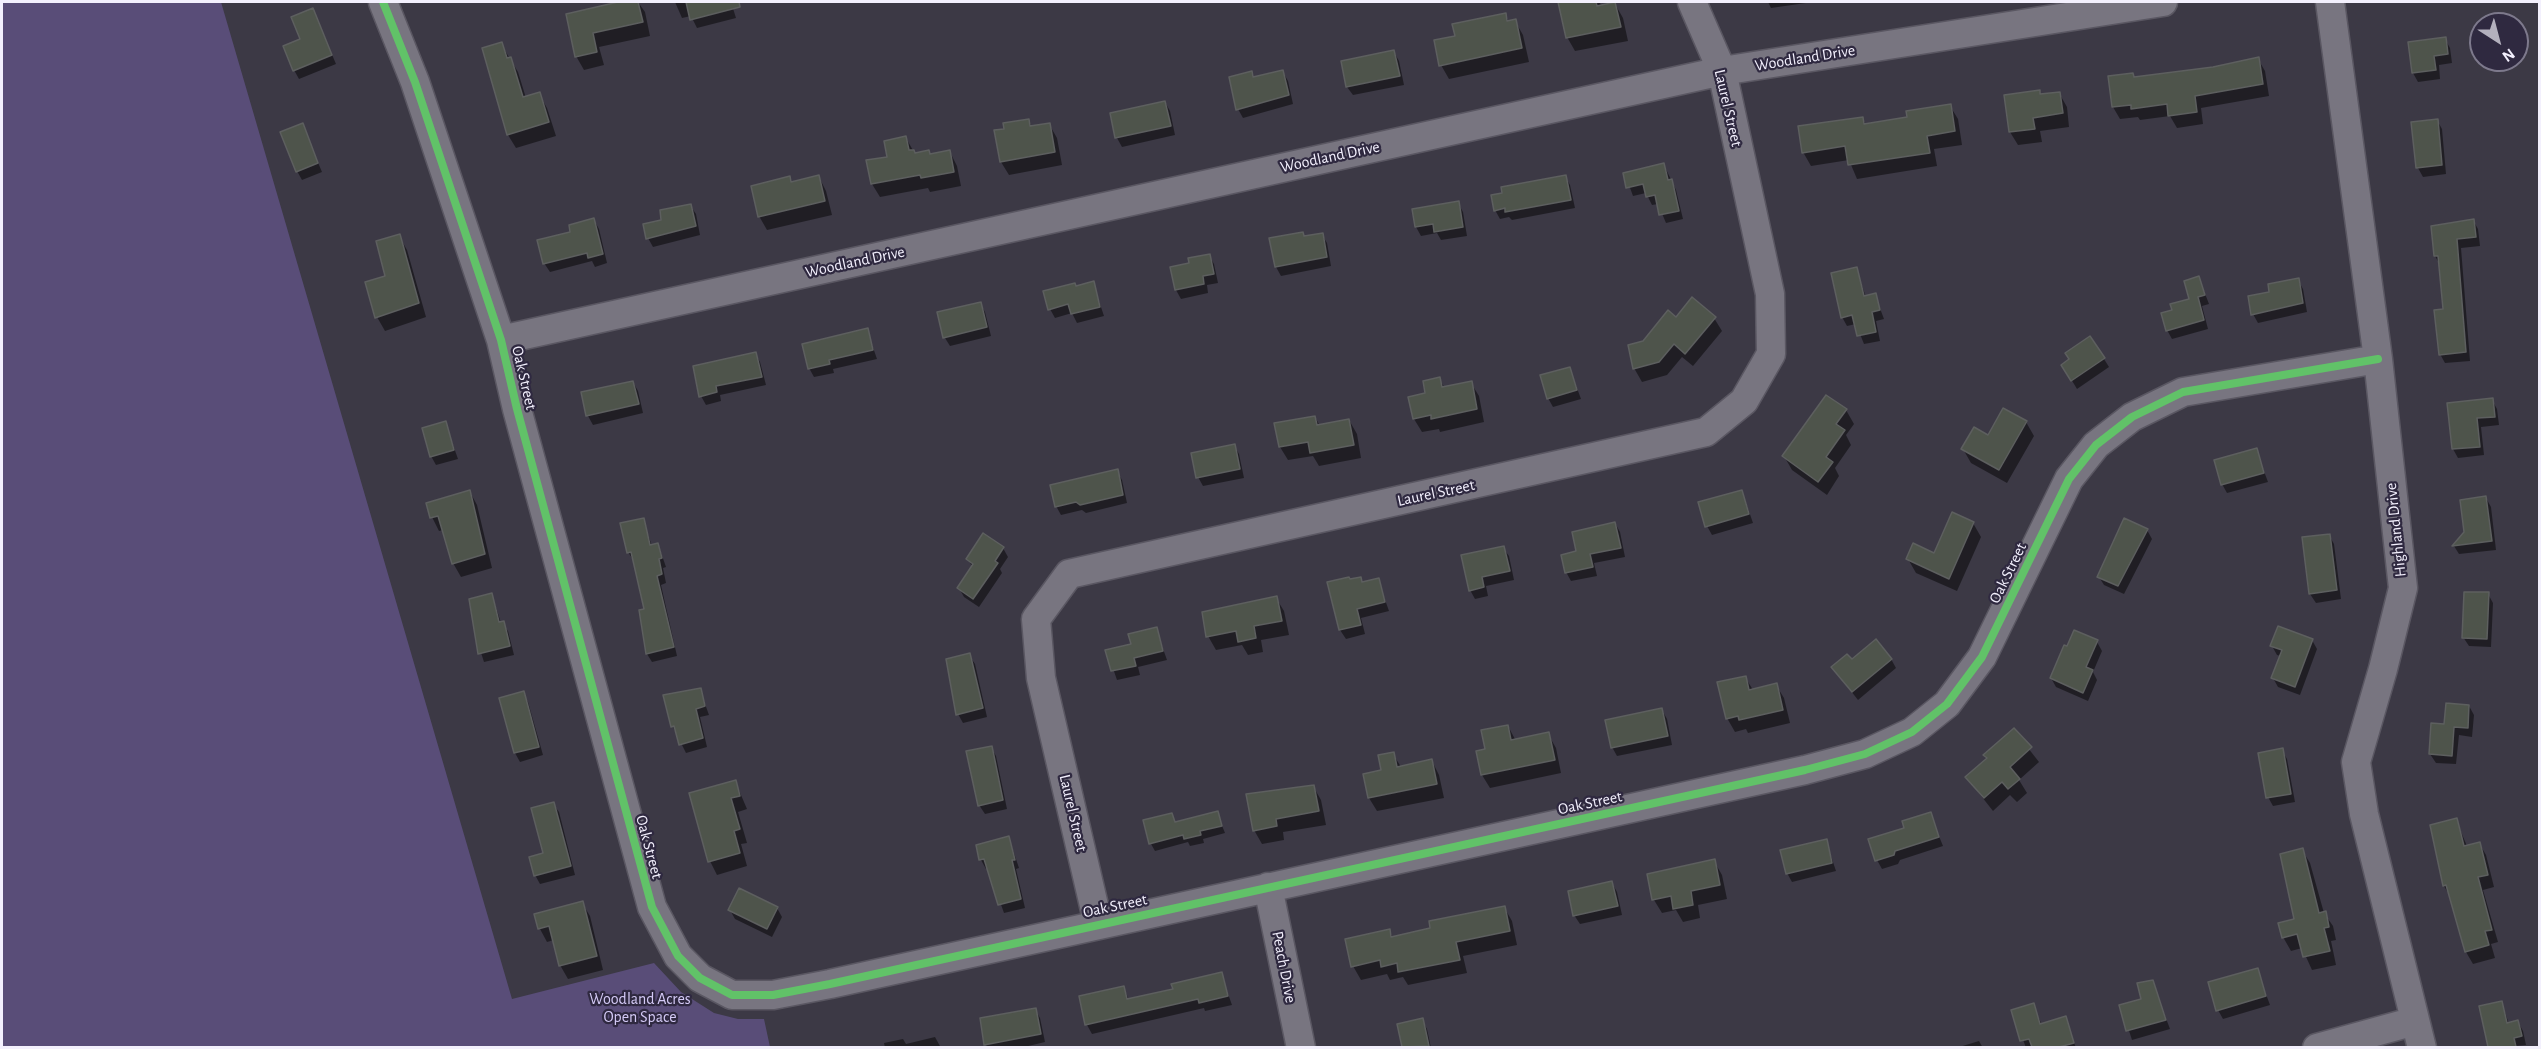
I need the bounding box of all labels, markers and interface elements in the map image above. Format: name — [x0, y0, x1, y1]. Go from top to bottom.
north arrow — [2469, 12, 2529, 72]
street label: Woodland Drive — [1754, 41, 1856, 75]
text: N — [2499, 45, 2518, 65]
street label: Laurel Street — [1710, 67, 1746, 149]
street label: Woodland Drive — [1278, 137, 1382, 177]
street label: Woodland Drive — [803, 242, 907, 282]
street label: Oak Street — [507, 344, 541, 412]
street label: Laurel Street — [1395, 475, 1477, 511]
street label: Highland Drive — [2382, 482, 2410, 578]
street label: Oak Street — [1985, 540, 2031, 606]
street label: Laurel Street — [1055, 772, 1091, 854]
street label: Oak Street — [1556, 787, 1624, 819]
street label: Oak Street — [631, 813, 667, 881]
street label: Oak Street — [1081, 890, 1149, 922]
street label: Peach Drive — [1268, 929, 1300, 1005]
park label: Woodland Acres Open Space — [589, 989, 691, 1027]

